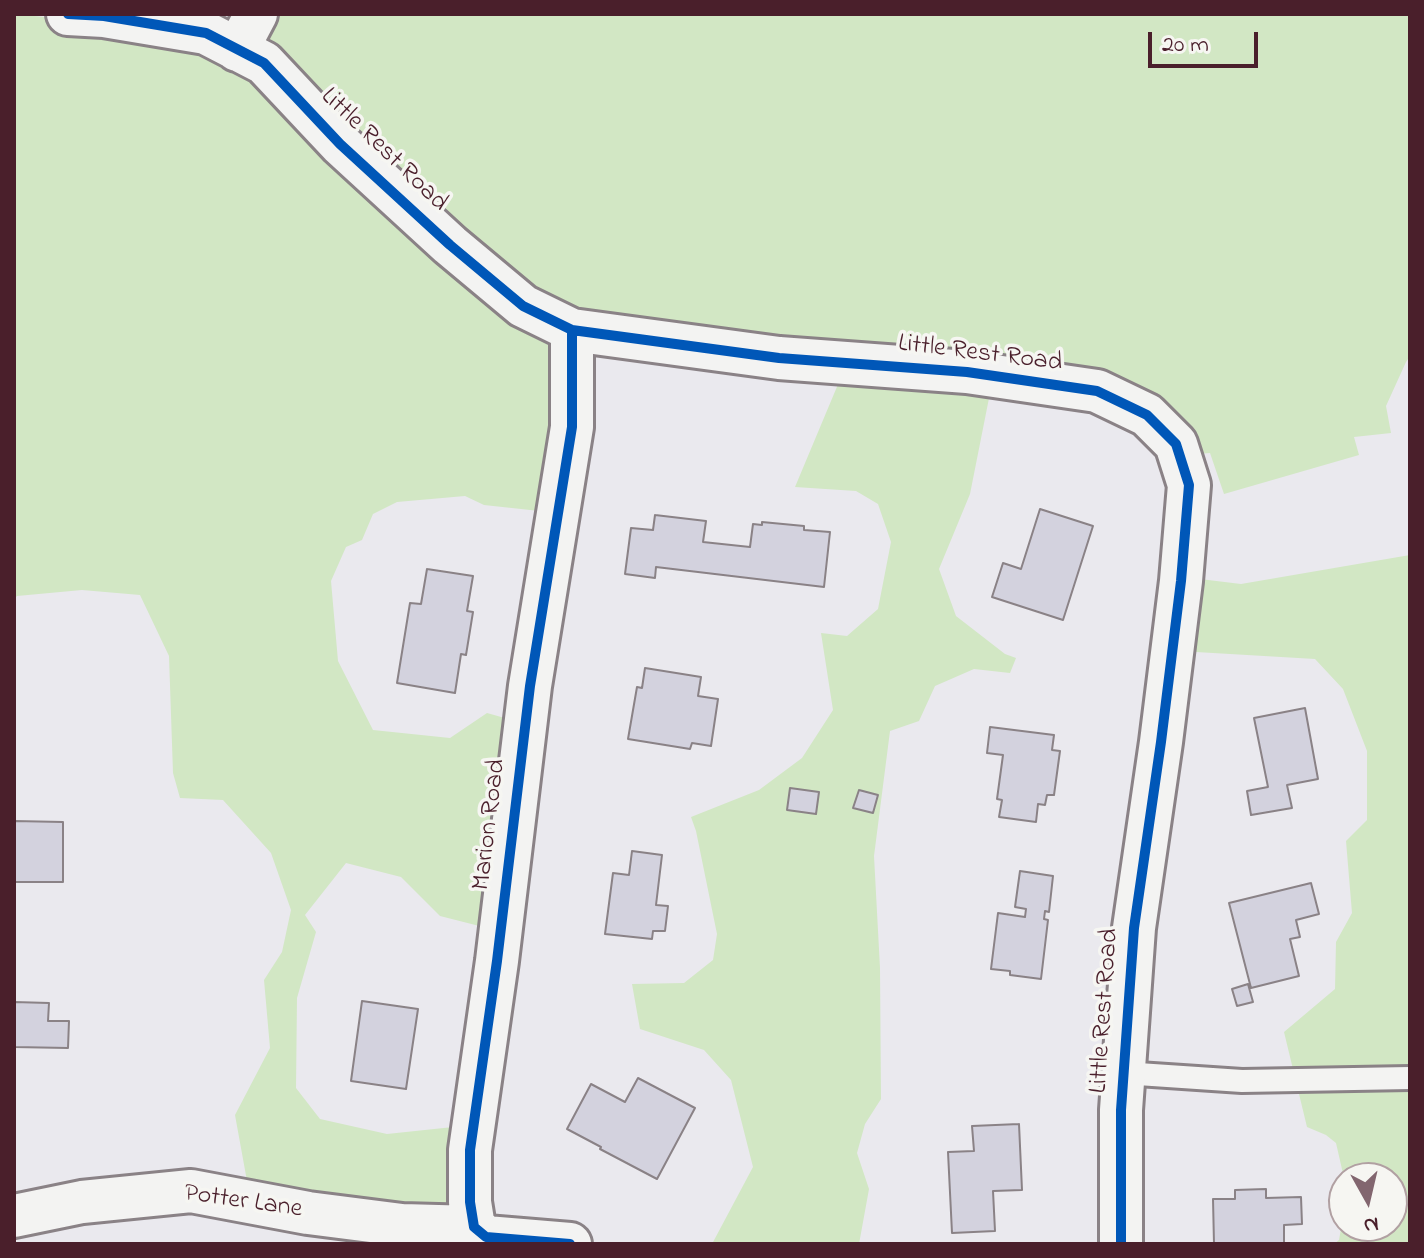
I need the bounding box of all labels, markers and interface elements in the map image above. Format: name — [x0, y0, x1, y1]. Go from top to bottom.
scale bar — [1152, 16, 1262, 66]
text: 20 m — [1162, 28, 1209, 63]
street label: Little Rest Road — [313, 82, 453, 220]
street label: Little Rest Road — [896, 329, 1064, 381]
street label: Marion Road — [467, 758, 515, 892]
street label: Little Rest Road — [1085, 927, 1127, 1095]
north arrow — [1328, 1162, 1408, 1242]
street label: Potter Lane — [182, 1179, 304, 1227]
text: N — [1361, 1207, 1381, 1241]

